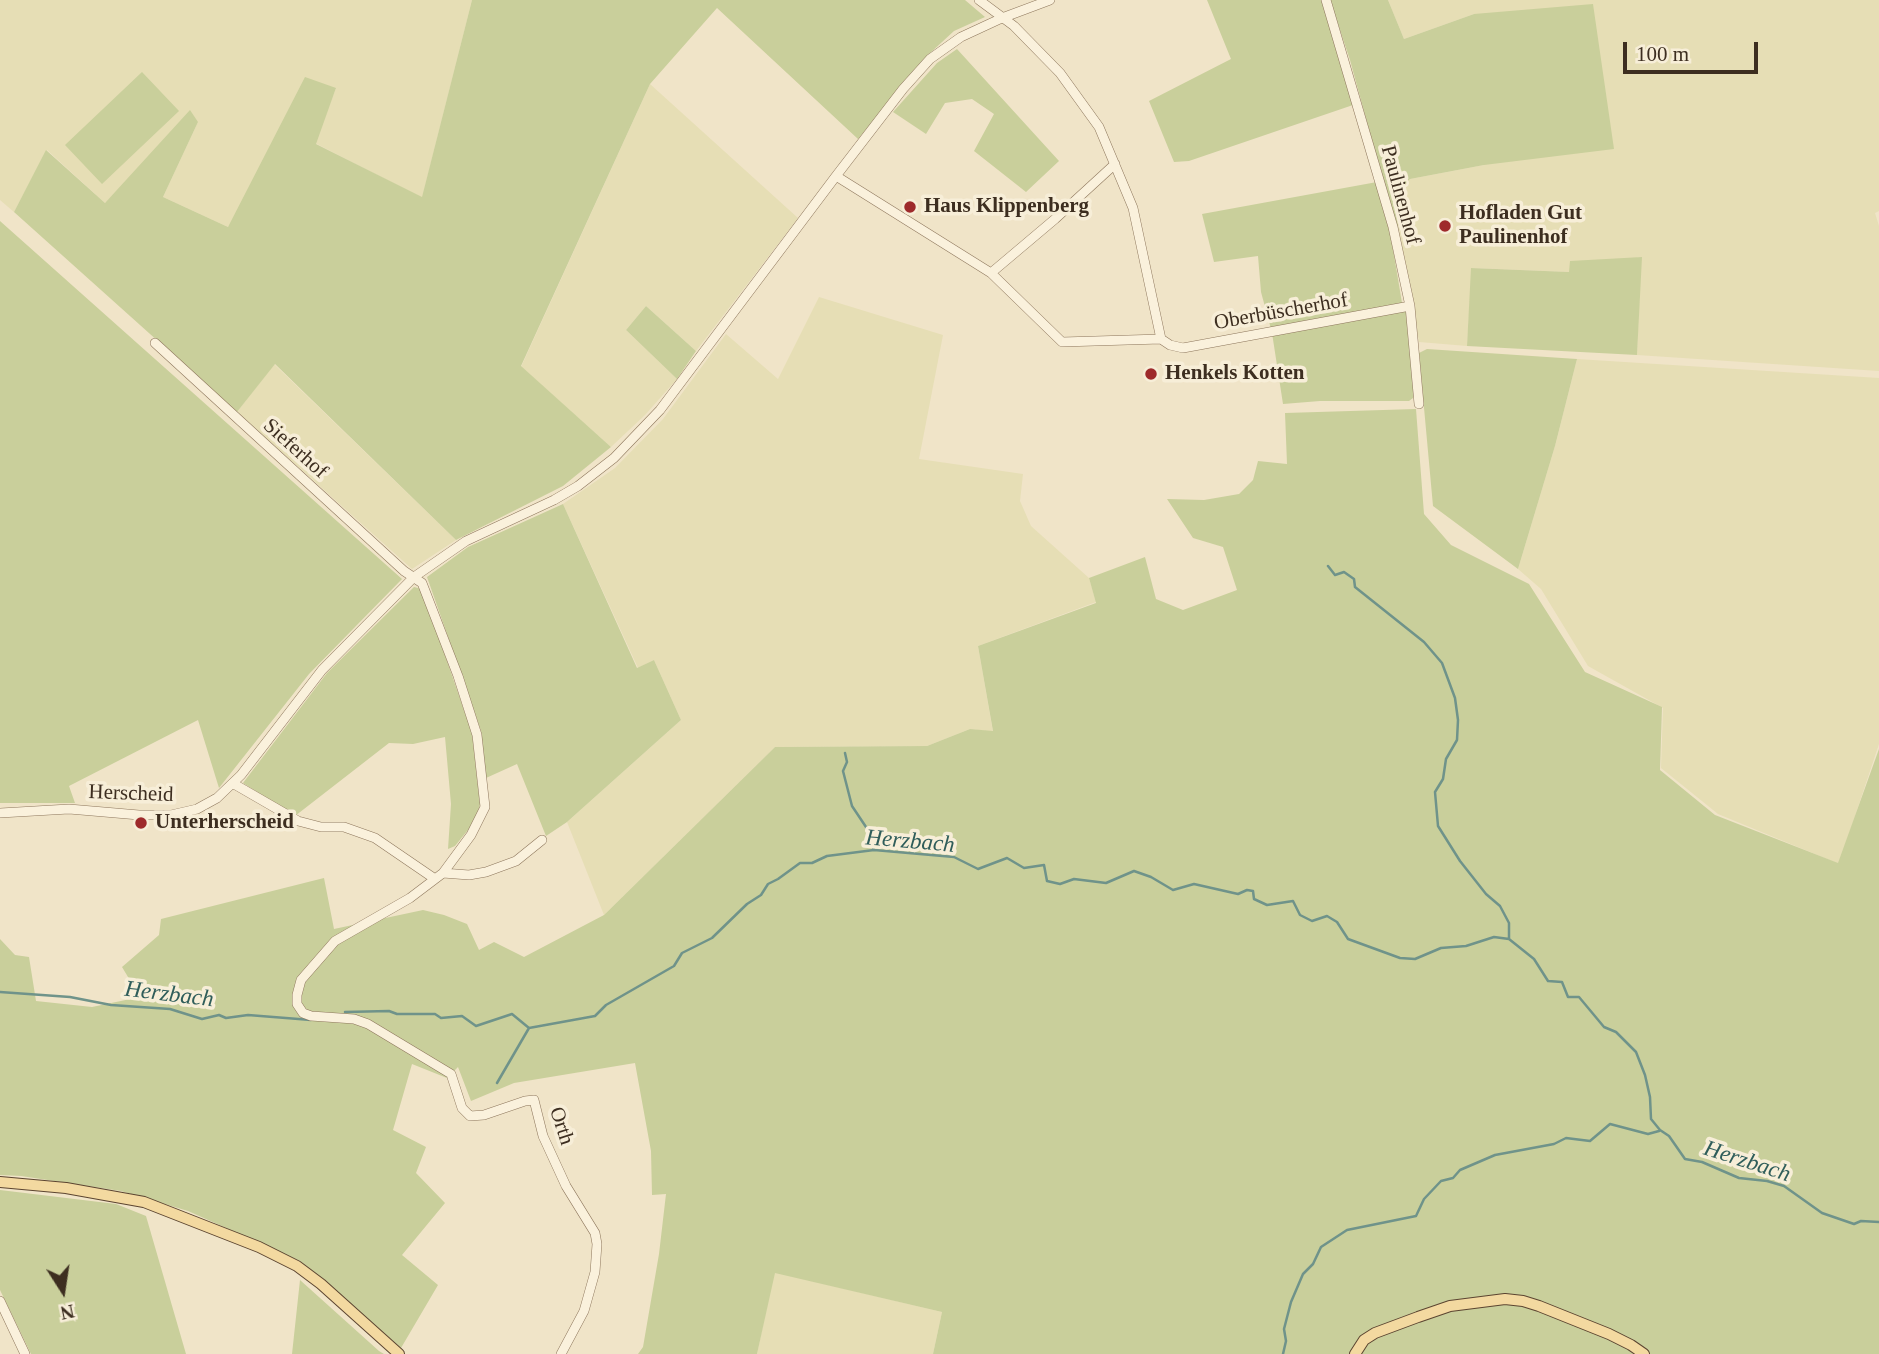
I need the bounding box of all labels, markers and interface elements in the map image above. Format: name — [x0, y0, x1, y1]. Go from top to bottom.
scale bar — [1627, 28, 1762, 72]
text: 100 m — [1636, 42, 1689, 66]
street label: Paulinenhof — [1375, 143, 1425, 247]
place label: Haus Klippenberg — [924, 194, 1089, 220]
marker: Haus Klippenberg — [902, 199, 918, 215]
place label: Hofladen Gut Paulinenhof — [1459, 201, 1582, 251]
marker: Hofladen Gut Paulinenhof — [1437, 218, 1453, 234]
street label: Oberbüscherhof — [1212, 288, 1350, 336]
place label: Henkels Kotten — [1165, 361, 1304, 387]
marker: Henkels Kotten — [1143, 366, 1159, 382]
street label: Sieferhof — [258, 413, 332, 485]
street label: Herscheid — [88, 780, 174, 808]
place label: Unterherscheid — [155, 810, 294, 836]
marker: Unterherscheid — [133, 815, 149, 831]
water label: Herzbach — [864, 824, 956, 860]
water label: Herzbach — [123, 976, 215, 1014]
street label: Orth — [543, 1104, 579, 1148]
water label: Herzbach — [1700, 1135, 1794, 1189]
north arrow — [28, 1256, 98, 1326]
text: N — [59, 1300, 76, 1324]

